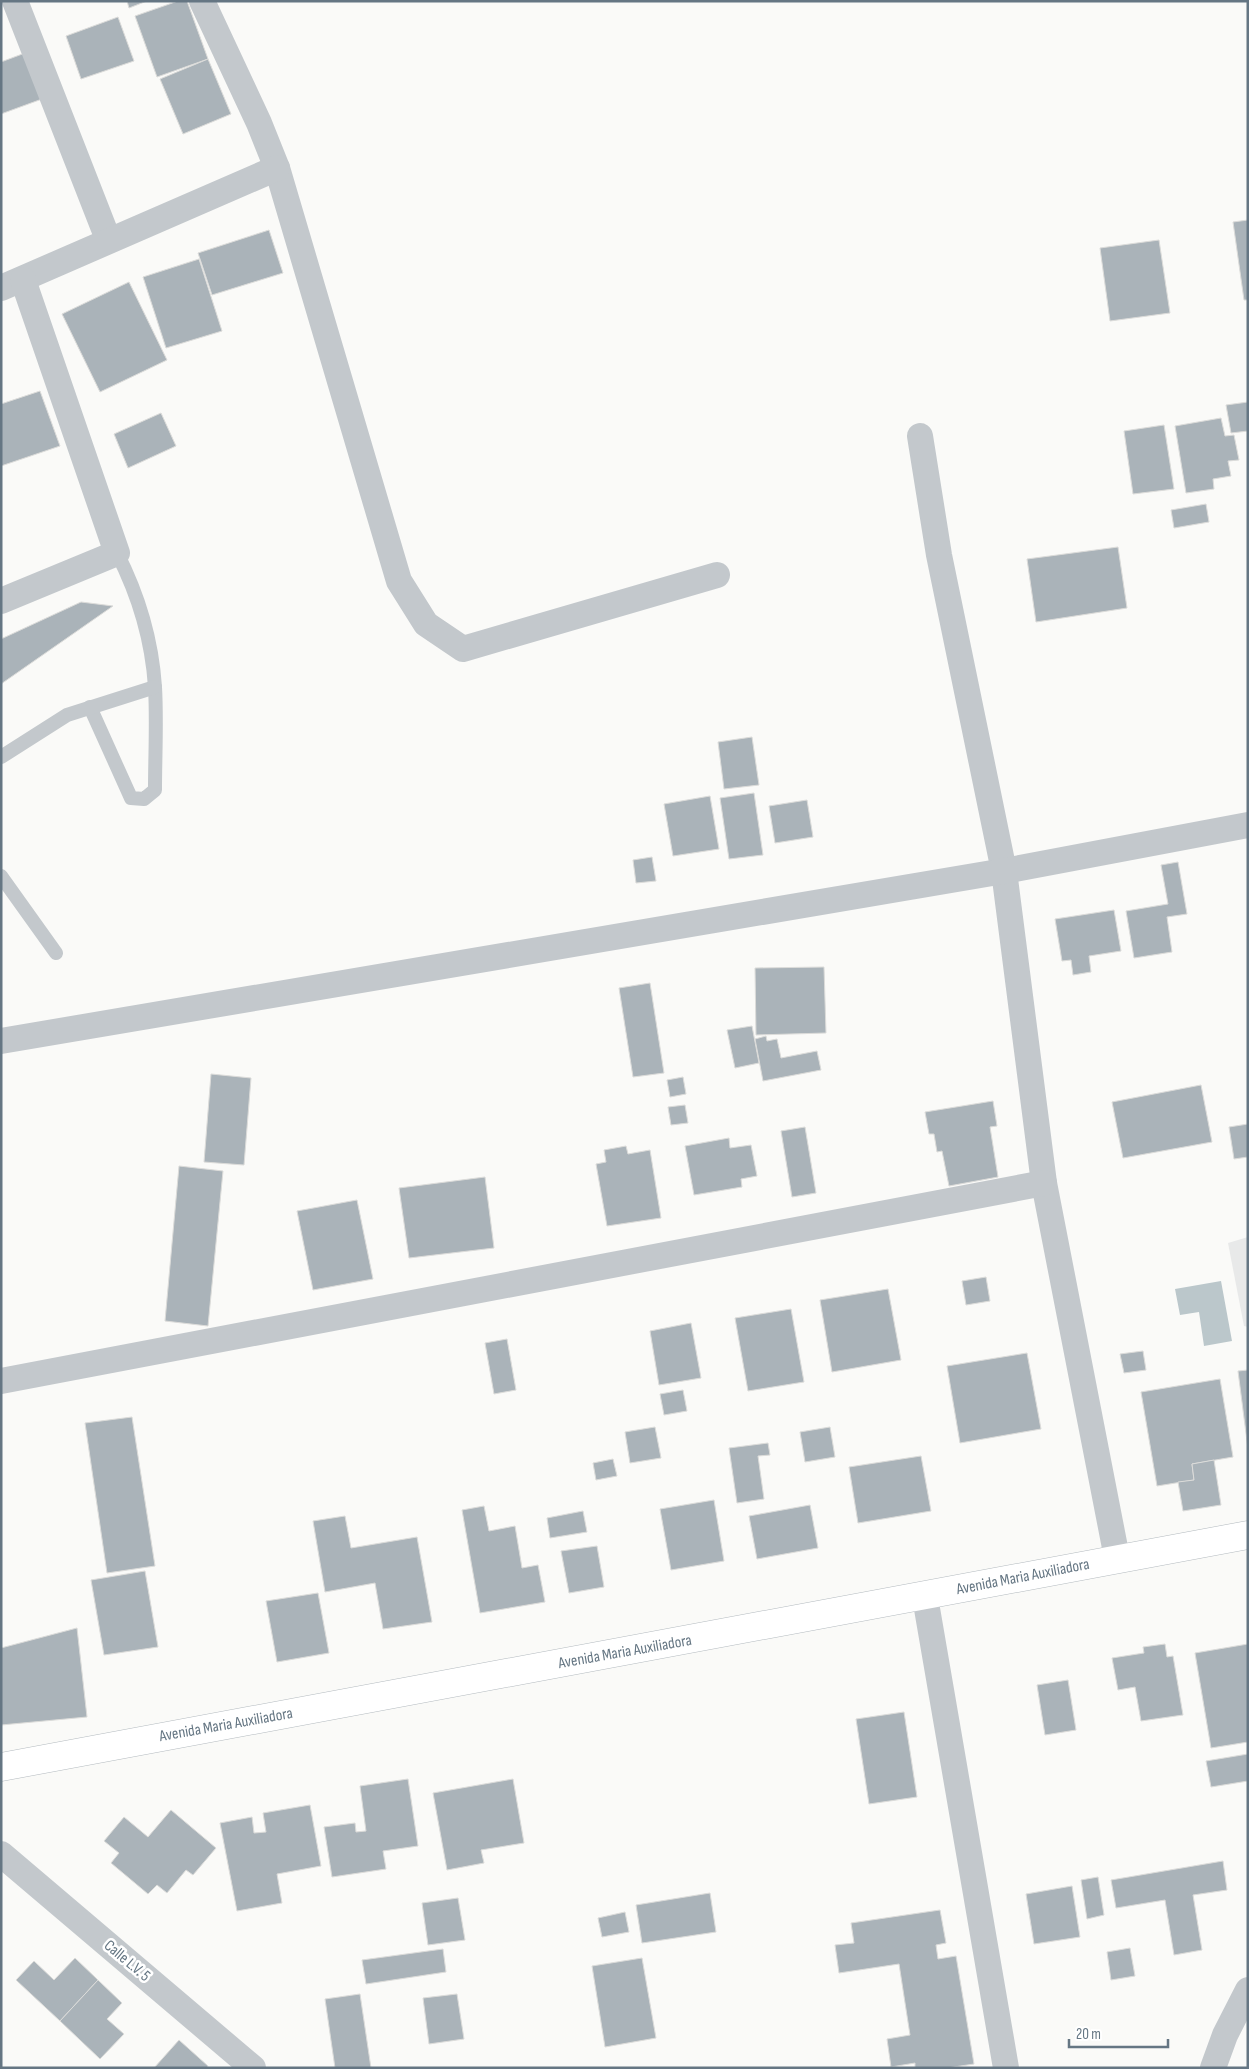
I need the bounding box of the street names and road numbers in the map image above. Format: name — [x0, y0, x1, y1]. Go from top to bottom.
street label: Avenida Maria Auxiliadora — [954, 1555, 1091, 1599]
street label: Avenida Maria Auxiliadora — [556, 1631, 693, 1673]
street label: Avenida Maria Auxiliadora — [157, 1704, 294, 1746]
street label: Calle L.V. 5 — [100, 1936, 154, 1986]

